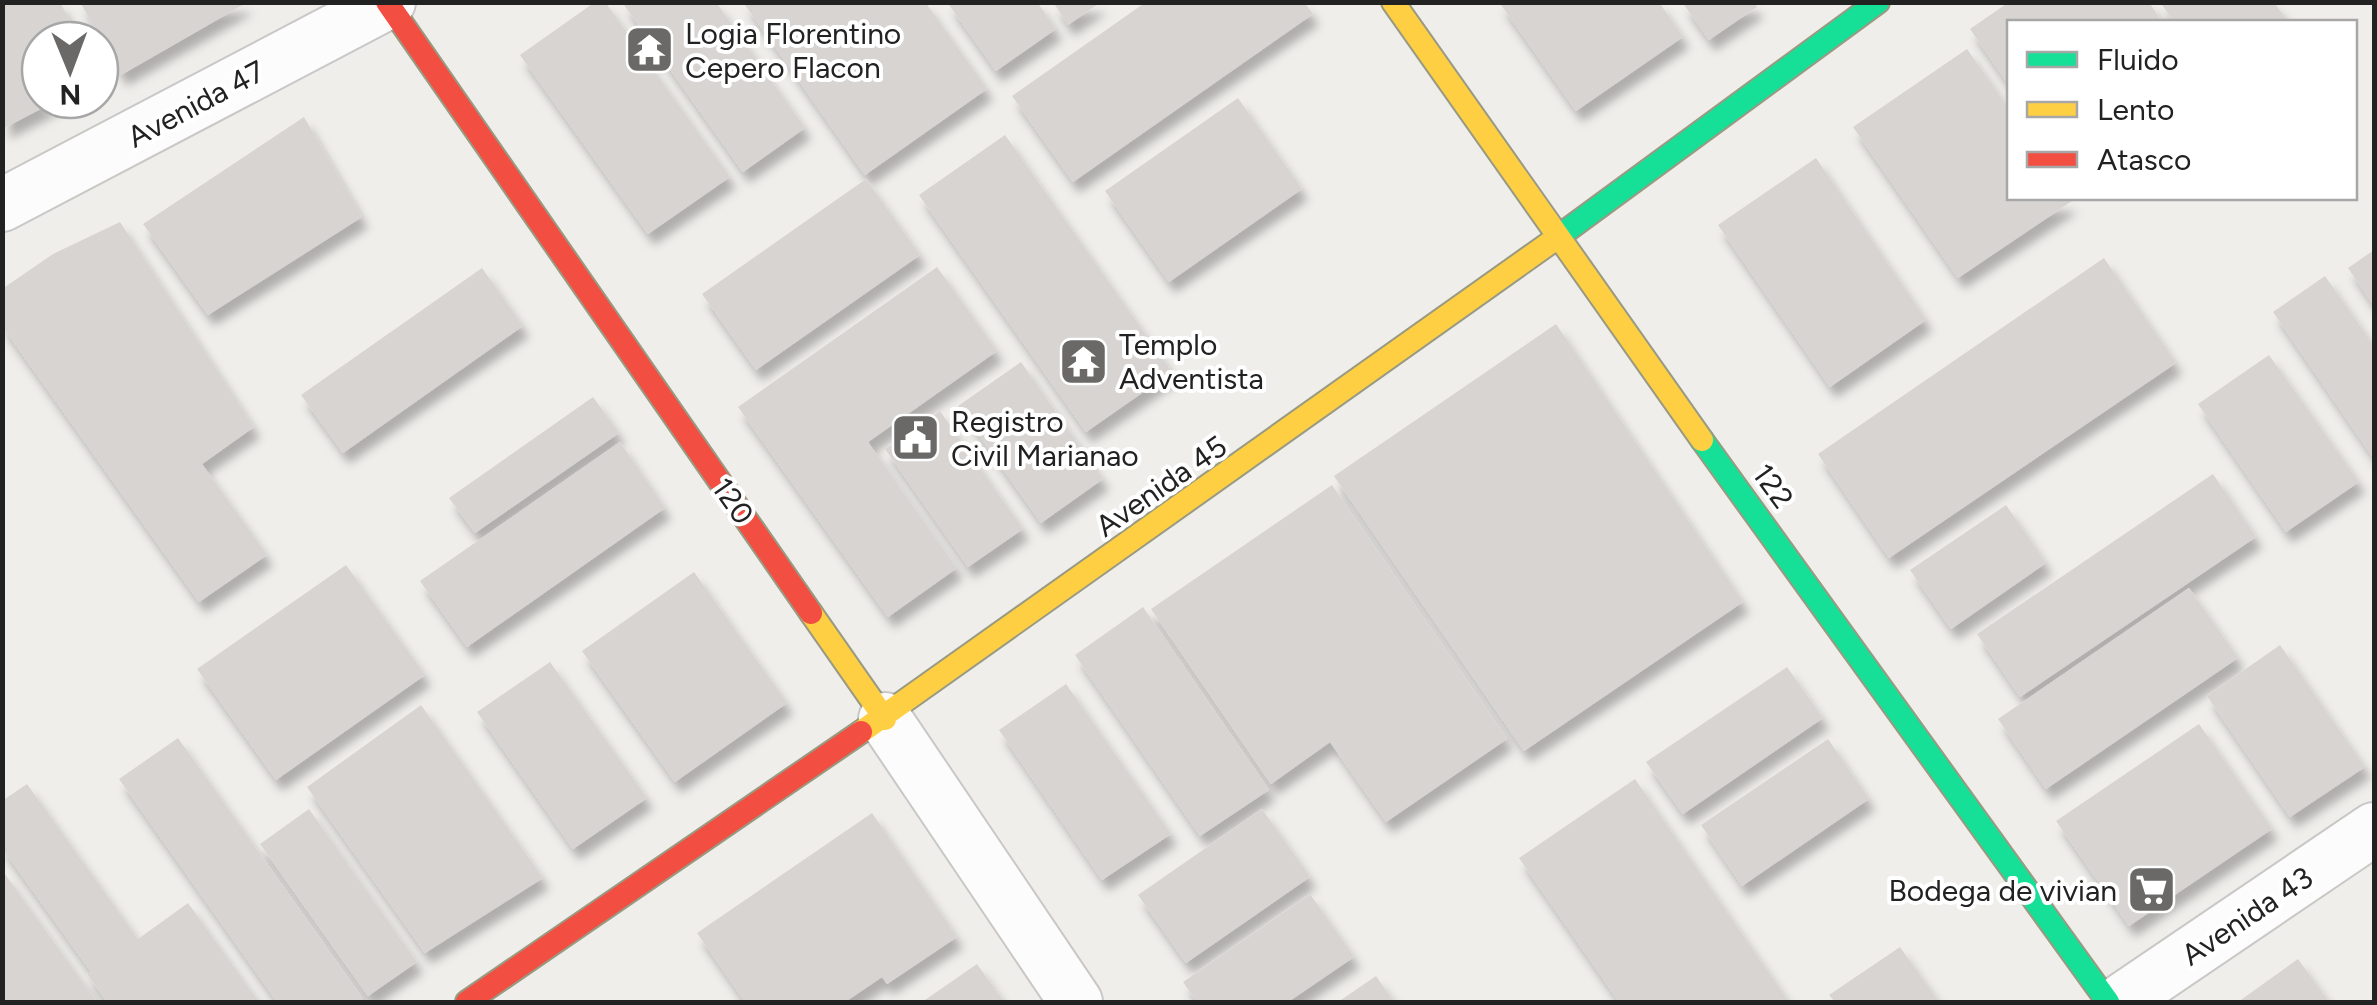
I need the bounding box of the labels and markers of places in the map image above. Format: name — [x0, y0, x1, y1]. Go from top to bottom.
place label: Logia Florentino Cepero Flacon — [685, 15, 901, 86]
temple icon: Logia Florentino Cepero Flacon — [624, 24, 676, 76]
place label: Templo Adventista — [1119, 326, 1264, 397]
temple icon: Templo Adventista — [1058, 335, 1110, 387]
place label: Registro Civil Marianao — [951, 403, 1139, 474]
public building icon: Registro Civil Marianao — [890, 412, 942, 464]
supermarket icon: Bodega de vivian — [2126, 864, 2178, 916]
place label: Bodega de vivian — [1888, 872, 2117, 909]

